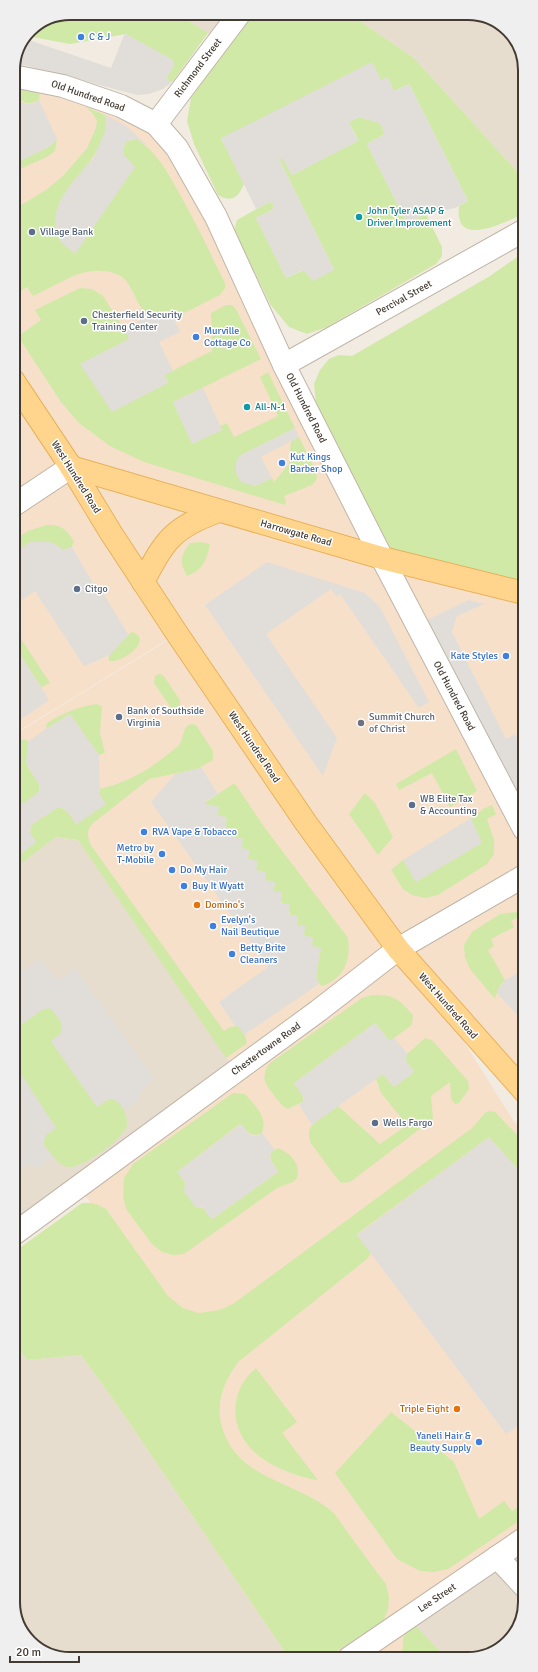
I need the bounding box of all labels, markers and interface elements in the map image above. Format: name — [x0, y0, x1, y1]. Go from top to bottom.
place label: C & J — [89, 31, 110, 43]
marker: C & J — [76, 32, 86, 42]
street label: Richmond Street — [172, 36, 224, 100]
street label: Old Hundred Road — [49, 78, 127, 114]
place label: John Tyler ASAP & Driver Improvement — [367, 205, 452, 229]
marker: John Tyler ASAP & Driver Improvement — [354, 212, 364, 222]
place label: Village Bank — [40, 226, 93, 238]
marker: Village Bank — [27, 227, 37, 237]
street label: Percival Street — [374, 277, 435, 318]
place label: Chesterfield Security Training Center — [92, 309, 182, 333]
marker: Chesterfield Security Training Center — [79, 316, 89, 326]
place label: Murville Cottage Co — [204, 325, 251, 349]
marker: Murville Cottage Co — [191, 332, 201, 342]
street label: Old Hundred Road — [283, 371, 329, 445]
place label: All-N-1 — [255, 401, 286, 413]
marker: All-N-1 — [242, 402, 252, 412]
street label: West Hundred Road — [49, 438, 103, 516]
place label: Kut Kings Barber Shop — [290, 451, 342, 475]
marker: Kut Kings Barber Shop — [277, 458, 287, 468]
street label: Harrowgate Road — [259, 517, 333, 549]
place label: Citgo — [85, 583, 108, 595]
marker: Citgo — [72, 584, 82, 594]
place label: Kate Styles — [450, 650, 499, 662]
marker: Kate Styles — [501, 651, 511, 661]
street label: Old Hundred Road — [431, 659, 477, 733]
place label: Bank of Southside Virginia — [127, 705, 204, 729]
street label: West Hundred Road — [226, 709, 282, 785]
place label: Summit Church of Christ — [369, 711, 435, 735]
marker: Bank of Southside Virginia — [114, 712, 124, 722]
marker: Summit Church of Christ — [356, 718, 366, 728]
place label: WB Elite Tax & Accounting — [420, 793, 477, 817]
marker: WB Elite Tax & Accounting — [407, 800, 417, 810]
place label: RVA Vape & Tobacco — [152, 826, 237, 838]
marker: RVA Vape & Tobacco — [139, 827, 149, 837]
place label: Metro by T-Mobile — [117, 842, 154, 866]
marker: Metro by T-Mobile — [157, 849, 167, 859]
place label: Do My Hair — [180, 864, 227, 876]
marker: Do My Hair — [167, 865, 177, 875]
place label: Buy It Wyatt — [192, 880, 245, 892]
marker: Buy It Wyatt — [179, 881, 189, 891]
place label: Domino's — [205, 899, 245, 911]
marker: Domino's — [192, 900, 202, 910]
place label: Evelyn's Nail Beutique — [221, 914, 279, 938]
marker: Evelyn's Nail Beutique — [208, 921, 218, 931]
place label: Betty Brite Cleaners — [240, 942, 286, 966]
marker: Betty Brite Cleaners — [227, 949, 237, 959]
street label: West Hundred Road — [416, 971, 480, 1041]
street label: Chestertowne Road — [229, 1020, 303, 1078]
place label: Wells Fargo — [383, 1117, 432, 1129]
marker: Wells Fargo — [370, 1118, 380, 1128]
place label: Triple Eight — [400, 1403, 449, 1415]
marker: Triple Eight — [452, 1404, 462, 1414]
place label: Yaneli Hair & Beauty Supply — [410, 1430, 472, 1454]
marker: Yaneli Hair & Beauty Supply — [474, 1437, 484, 1447]
street label: Lee Street — [416, 1581, 459, 1615]
scale bar — [10, 1638, 79, 1664]
text: 20 m — [16, 1645, 41, 1660]

